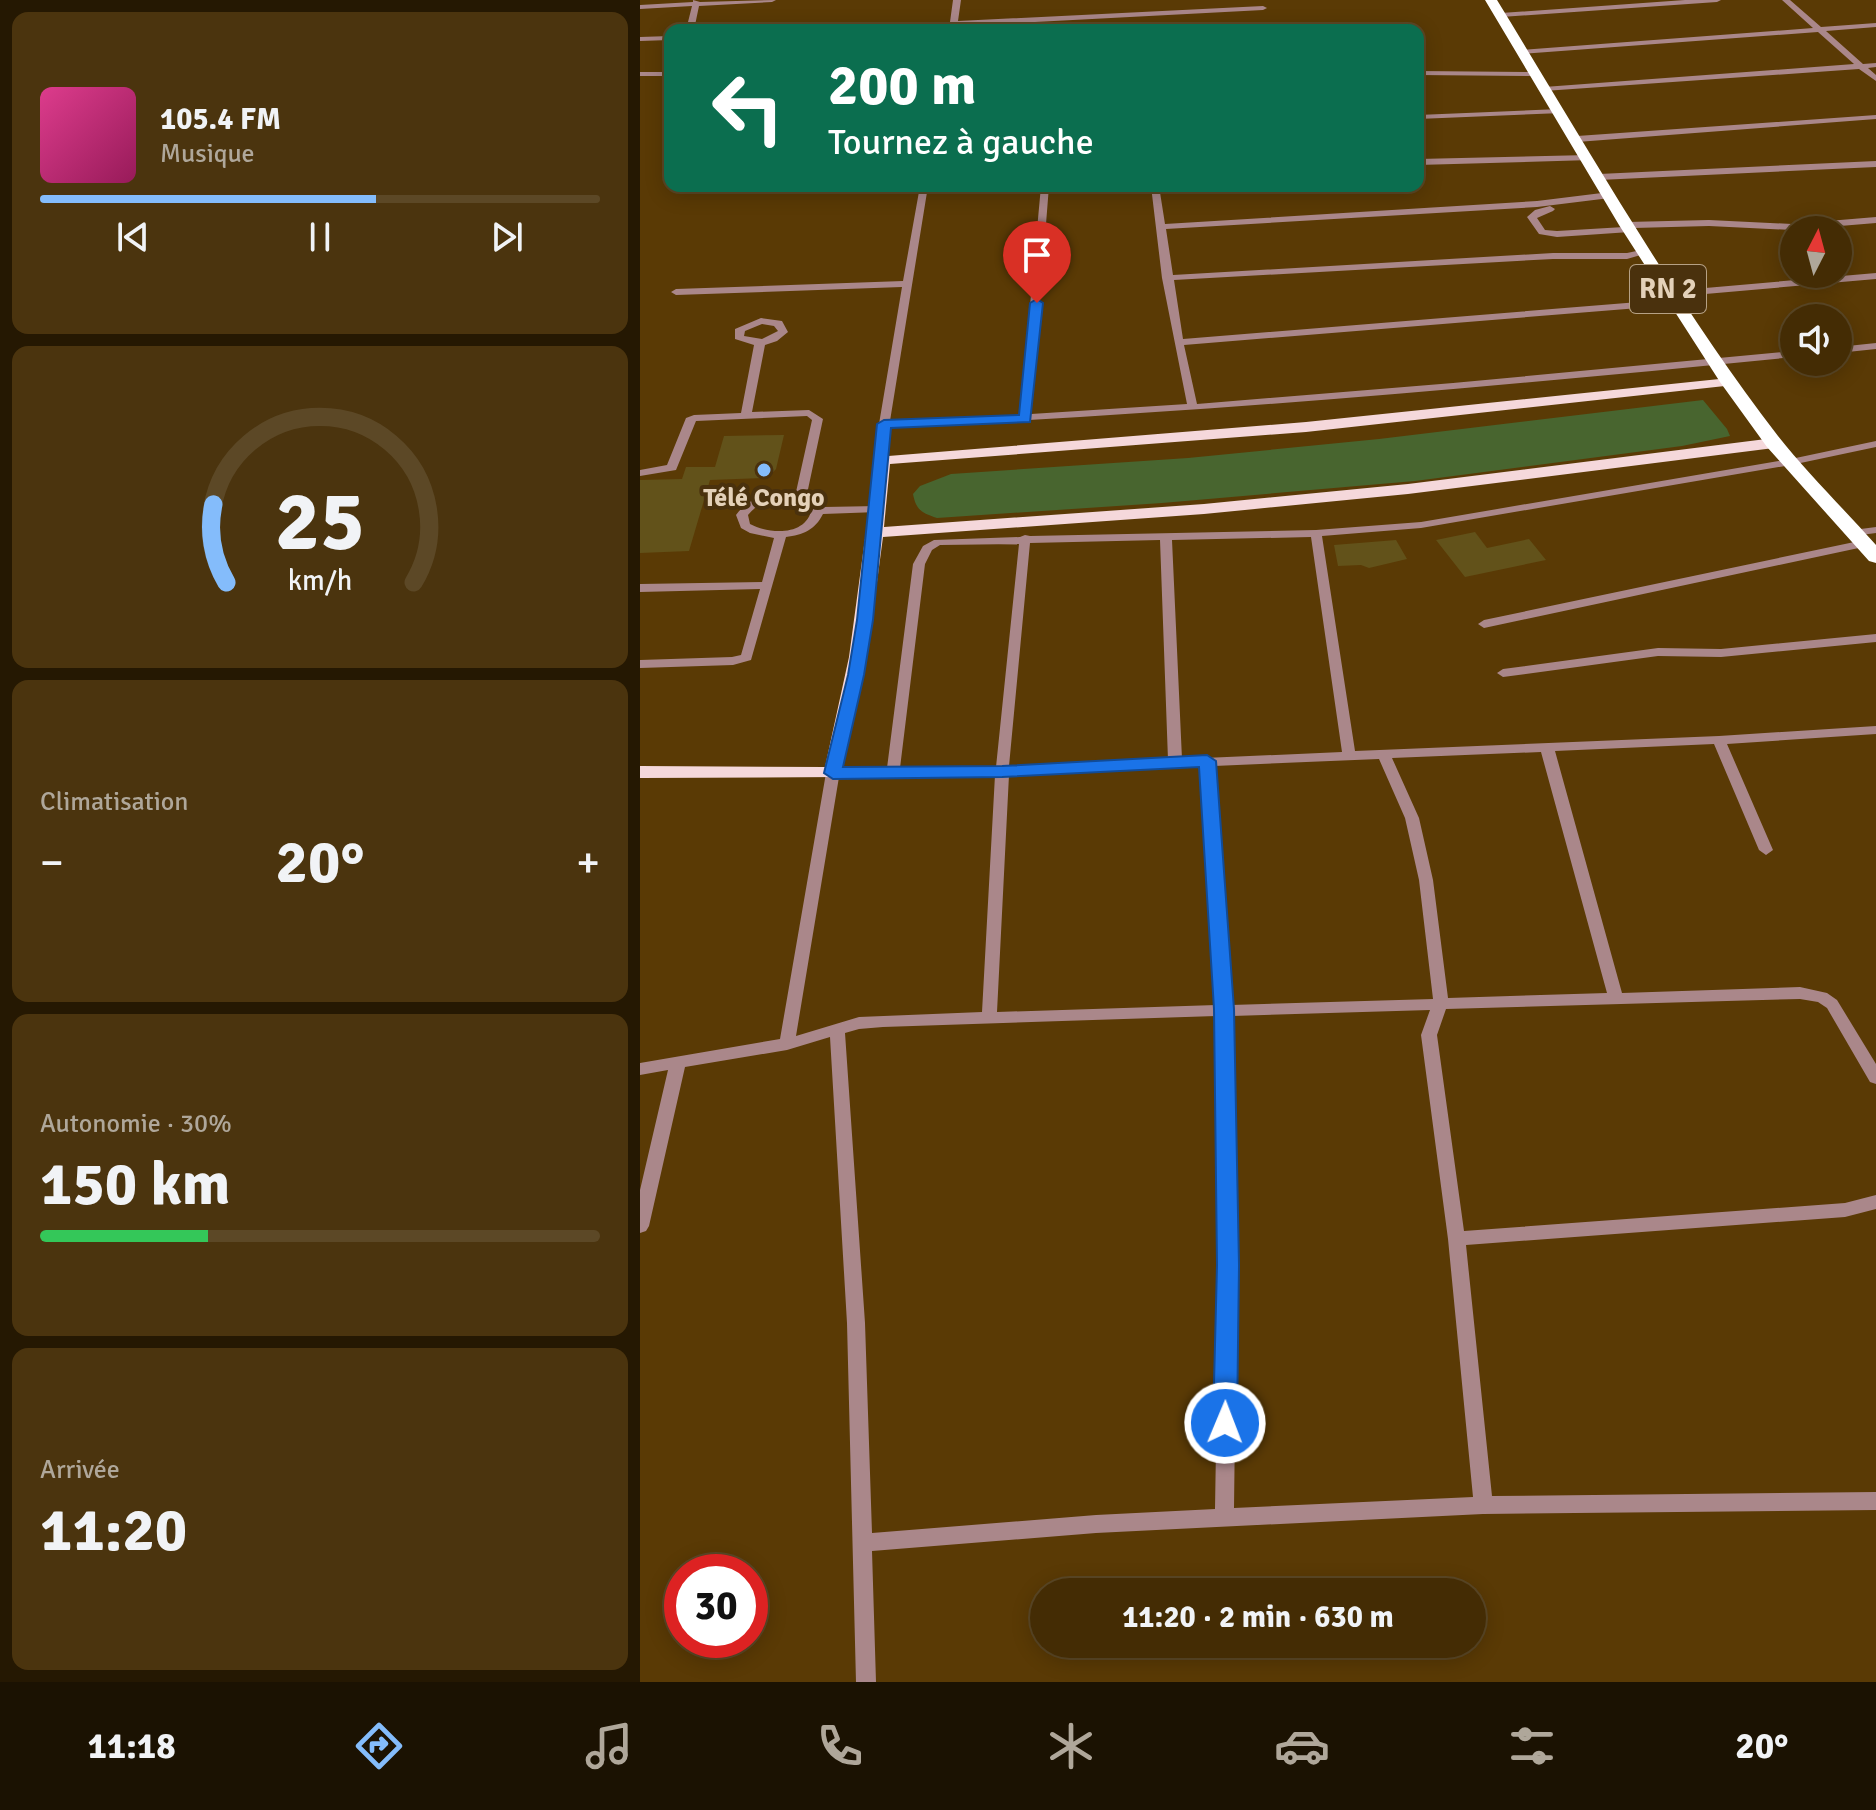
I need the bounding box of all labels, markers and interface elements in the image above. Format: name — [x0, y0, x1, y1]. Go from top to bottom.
text: 200 m — [828, 51, 976, 120]
icon: left — [696, 56, 800, 160]
text: 105.4 FM — [160, 101, 281, 138]
text: Tournez à gauche — [828, 120, 1094, 165]
text: Musique — [160, 138, 255, 170]
icon: previous — [111, 215, 155, 259]
icon: pause — [298, 215, 342, 259]
icon: next — [485, 215, 529, 259]
north arrow — [1780, 216, 1852, 288]
map controls — [1780, 216, 1852, 376]
pin — [1003, 221, 1071, 303]
icon: arrive — [1015, 233, 1059, 277]
road number: RN 2 — [1630, 265, 1706, 313]
button: sound — [1780, 304, 1852, 376]
marker: Télé Congo — [755, 461, 773, 479]
text: 25 — [275, 471, 365, 573]
place label: Télé Congo — [703, 482, 825, 514]
text: km/h — [288, 563, 352, 598]
text: Climatisation — [40, 786, 189, 818]
text: 20° — [276, 826, 364, 900]
text: − — [40, 836, 64, 890]
text: + — [576, 836, 600, 890]
text: Autonomie · 30% — [40, 1108, 232, 1140]
text: 150 km — [40, 1148, 230, 1222]
position arrow — [1183, 1381, 1267, 1465]
text: Arrivée — [40, 1454, 120, 1486]
text: 11:20 — [40, 1494, 187, 1568]
speed limit sign: 30 — [664, 1554, 768, 1658]
text: 11:20 · 2 min · 630 m — [1122, 1599, 1394, 1636]
icon: directions — [351, 1718, 407, 1774]
icon: music — [581, 1718, 637, 1774]
icon: phone — [812, 1718, 868, 1774]
icon: climate — [1043, 1718, 1099, 1774]
icon: car — [1274, 1718, 1330, 1774]
icon: filters — [1504, 1718, 1560, 1774]
text: 11:18 — [87, 1724, 176, 1769]
text: 20° — [1735, 1724, 1789, 1769]

